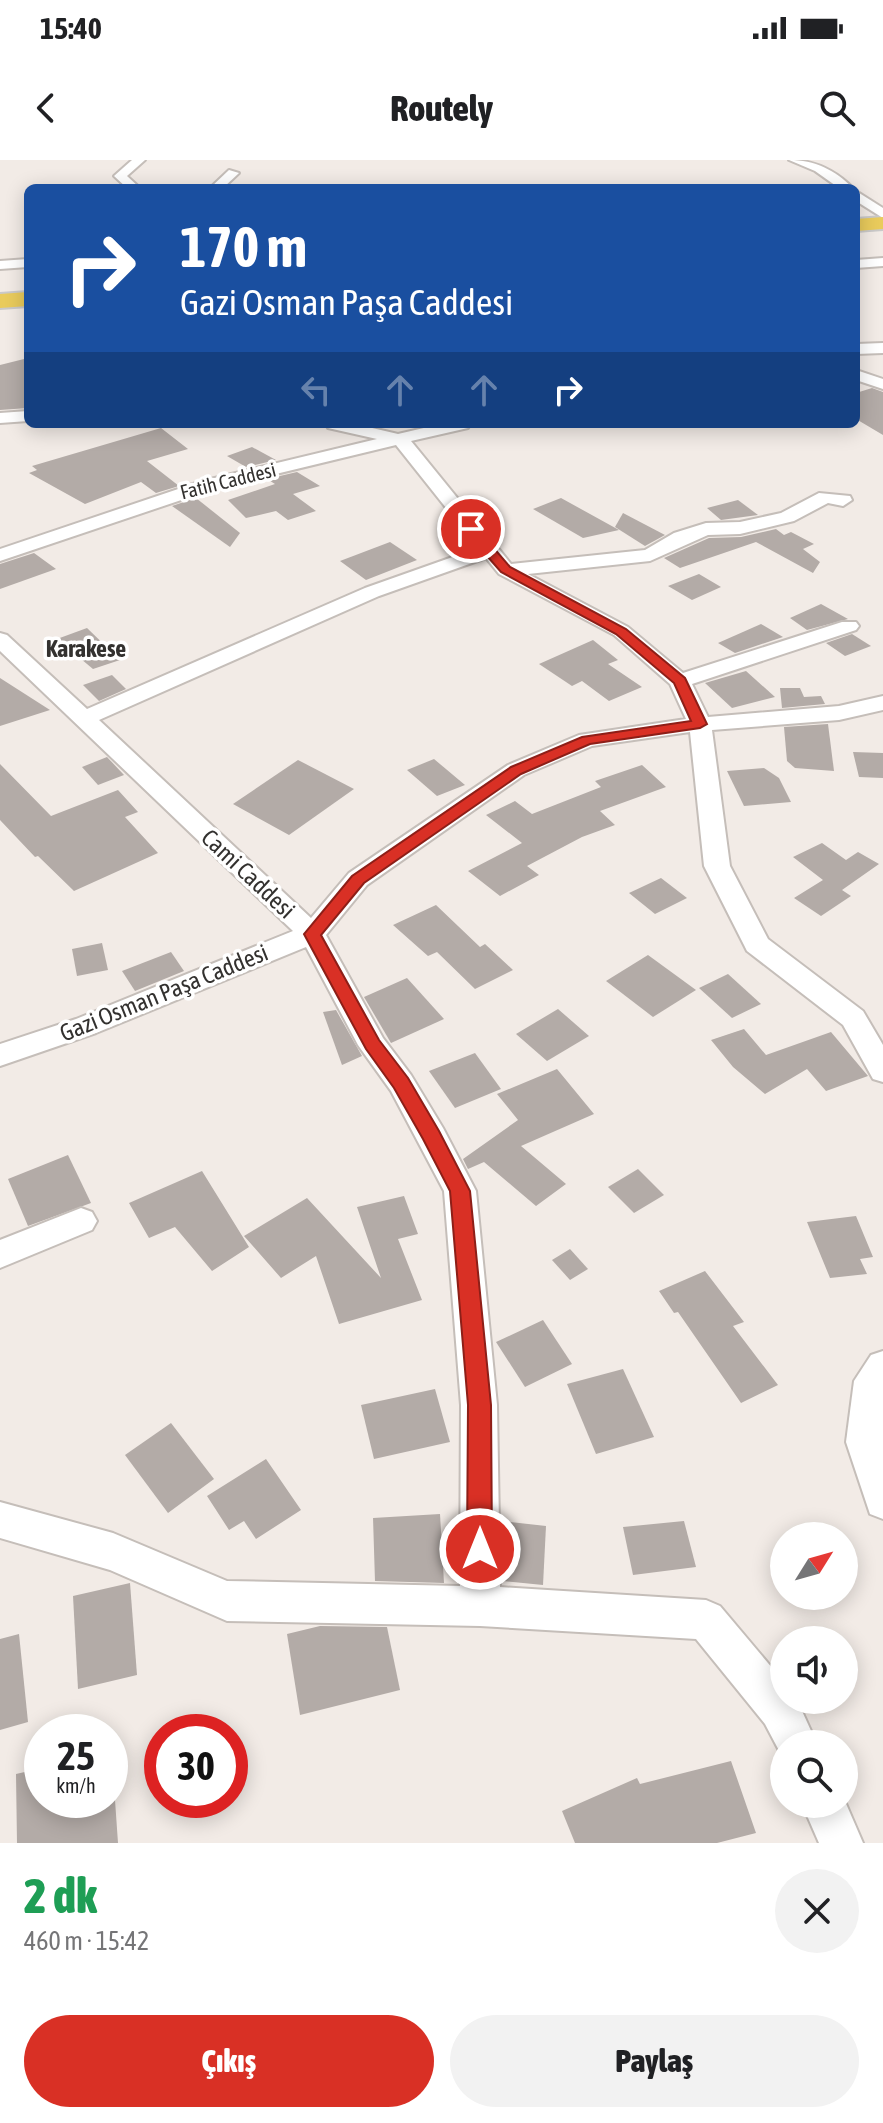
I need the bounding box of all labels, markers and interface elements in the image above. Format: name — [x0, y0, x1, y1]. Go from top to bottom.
text: 15:40 — [40, 11, 102, 45]
icon: back — [24, 86, 68, 130]
icon: search — [815, 86, 859, 130]
text: Routely — [390, 87, 493, 129]
text: 170 m — [180, 215, 307, 279]
icon: right — [48, 216, 152, 320]
text: Gazi Osman Paşa Caddesi — [180, 281, 513, 323]
icon: left — [294, 368, 338, 412]
icon: ahead — [378, 368, 422, 412]
icon: ahead — [462, 368, 506, 412]
icon: right — [546, 368, 590, 412]
street label: Fatih Caddesi — [178, 458, 278, 503]
pin — [437, 495, 505, 563]
icon: arrive — [449, 507, 493, 551]
district label: Karakese — [46, 635, 126, 662]
street label: Cami Caddesi — [196, 824, 301, 924]
street label: Gazi Osman Paşa Caddesi — [56, 938, 272, 1047]
position arrow — [438, 1507, 522, 1591]
north arrow — [770, 1522, 858, 1610]
map controls — [770, 1522, 858, 1818]
button: sound — [770, 1626, 858, 1714]
speed limit sign: 30 — [144, 1714, 248, 1818]
button: search — [770, 1730, 858, 1818]
text: 25 — [57, 1733, 95, 1778]
text: km/h — [56, 1774, 96, 1797]
text: 2 dk — [24, 1868, 97, 1923]
button: close — [775, 1869, 859, 1953]
text: 460 m · 15:42 — [24, 1926, 149, 1956]
button: Çıkış — [24, 2015, 434, 2107]
button: Paylaş — [450, 2015, 859, 2107]

